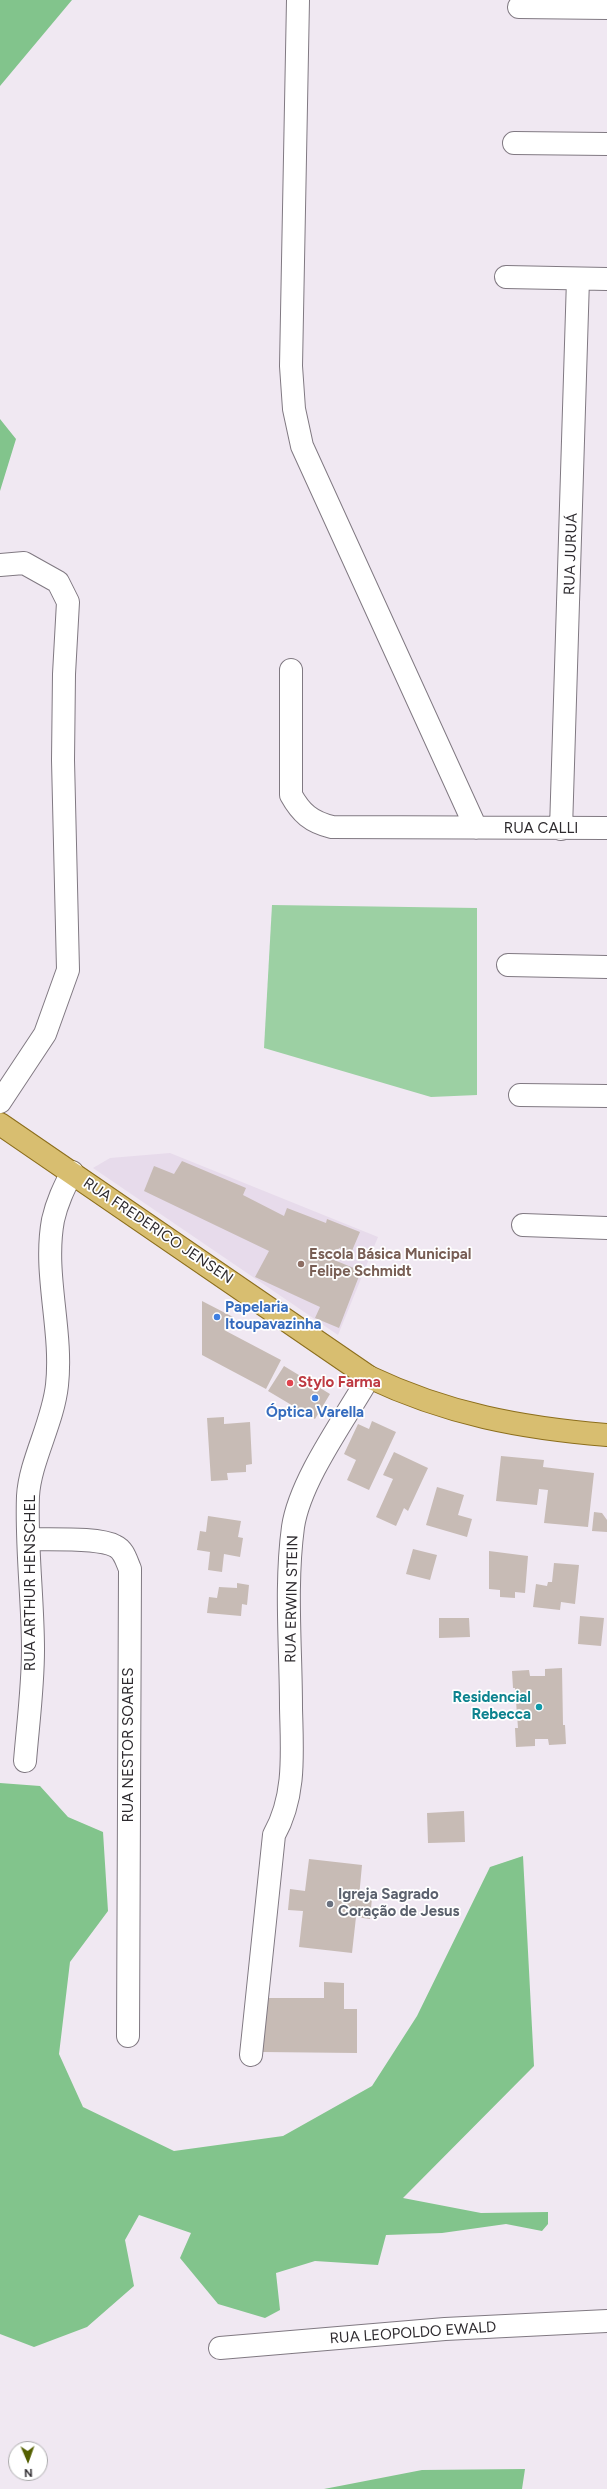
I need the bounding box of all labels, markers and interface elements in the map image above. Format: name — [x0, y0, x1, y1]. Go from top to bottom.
street label: RUA JURUÁ — [561, 513, 581, 595]
street label: RUA CALLI — [504, 820, 578, 838]
street label: RUA FREDERICO JENSEN — [80, 1174, 236, 1288]
place label: Escola Básica Municipal Felipe Schmidt — [309, 1246, 471, 1281]
marker: Escola Básica Municipal Felipe Schmidt — [296, 1259, 306, 1269]
place label: Papelaria Itoupavazinha — [225, 1299, 322, 1334]
marker: Papelaria Itoupavazinha — [212, 1312, 222, 1322]
place label: Stylo Farma — [298, 1374, 381, 1392]
marker: Stylo Farma — [285, 1378, 295, 1388]
marker: Óptica Varella — [310, 1393, 320, 1403]
place label: Óptica Varella — [266, 1404, 364, 1422]
street label: RUA ARTHUR HENSCHEL — [22, 1495, 40, 1671]
street label: RUA ERWIN STEIN — [282, 1535, 302, 1663]
street label: RUA NESTOR SOARES — [120, 1667, 138, 1823]
place label: Residencial Rebecca — [453, 1689, 531, 1724]
marker: Residencial Rebecca — [534, 1702, 544, 1712]
place label: Igreja Sagrado Coração de Jesus — [338, 1886, 460, 1921]
marker: Igreja Sagrado Coração de Jesus — [325, 1899, 335, 1909]
street label: RUA LEOPOLDO EWALD — [329, 2318, 497, 2348]
north arrow — [8, 2441, 48, 2481]
text: N — [24, 2466, 33, 2479]

